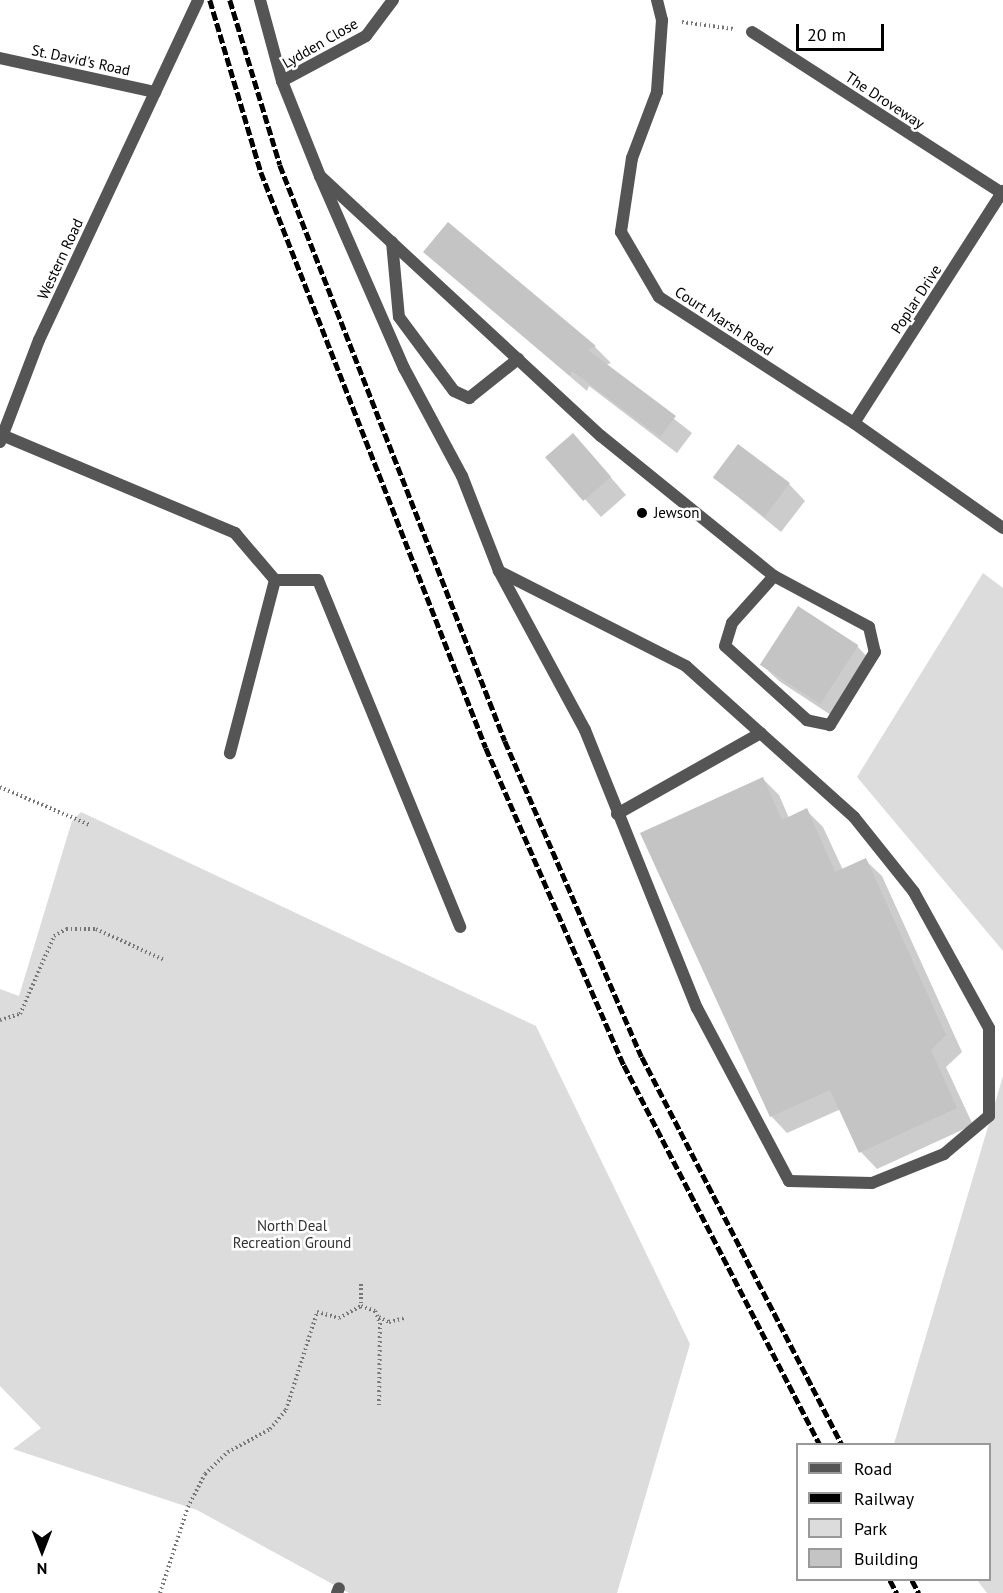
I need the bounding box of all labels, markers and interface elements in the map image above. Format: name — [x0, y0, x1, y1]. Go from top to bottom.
scale bar — [799, 12, 888, 50]
street label: Lydden Close — [279, 14, 361, 72]
text: 20 m — [807, 23, 846, 46]
street label: St. David's Road — [29, 41, 133, 79]
street label: The Droveway — [842, 68, 928, 132]
street label: Western Road — [33, 216, 87, 302]
street label: Poplar Drive — [887, 261, 945, 337]
street label: Court Marsh Road — [672, 283, 776, 359]
place label: Jewson — [654, 504, 699, 522]
marker: Jewson — [635, 506, 649, 520]
park label: North Deal Recreation Ground — [233, 1216, 351, 1251]
legend — [796, 1443, 991, 1581]
text: Road — [854, 1457, 892, 1480]
text: Railway — [854, 1487, 914, 1510]
text: Park — [854, 1517, 887, 1540]
north arrow — [12, 1521, 72, 1581]
text: Building — [854, 1547, 918, 1570]
text: N — [37, 1559, 47, 1579]

